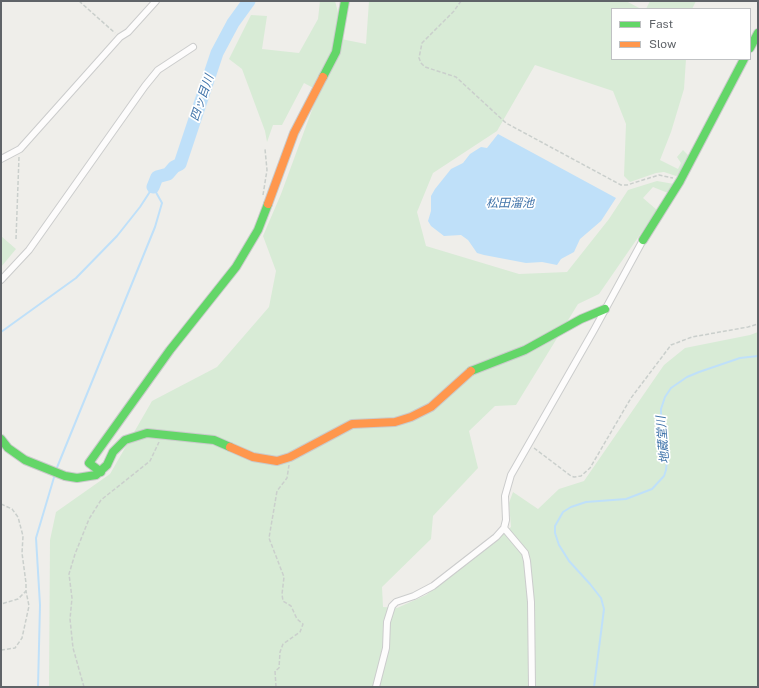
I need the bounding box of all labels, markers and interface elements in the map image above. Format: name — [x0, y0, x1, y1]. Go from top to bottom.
legend — [611, 8, 751, 60]
text: Fast — [649, 17, 673, 31]
text: Slow — [649, 37, 676, 51]
water label: 四ッ目川 — [187, 73, 217, 123]
water label: 松田溜池 — [486, 196, 534, 210]
water label: 地蔵堂川 — [654, 415, 672, 465]

